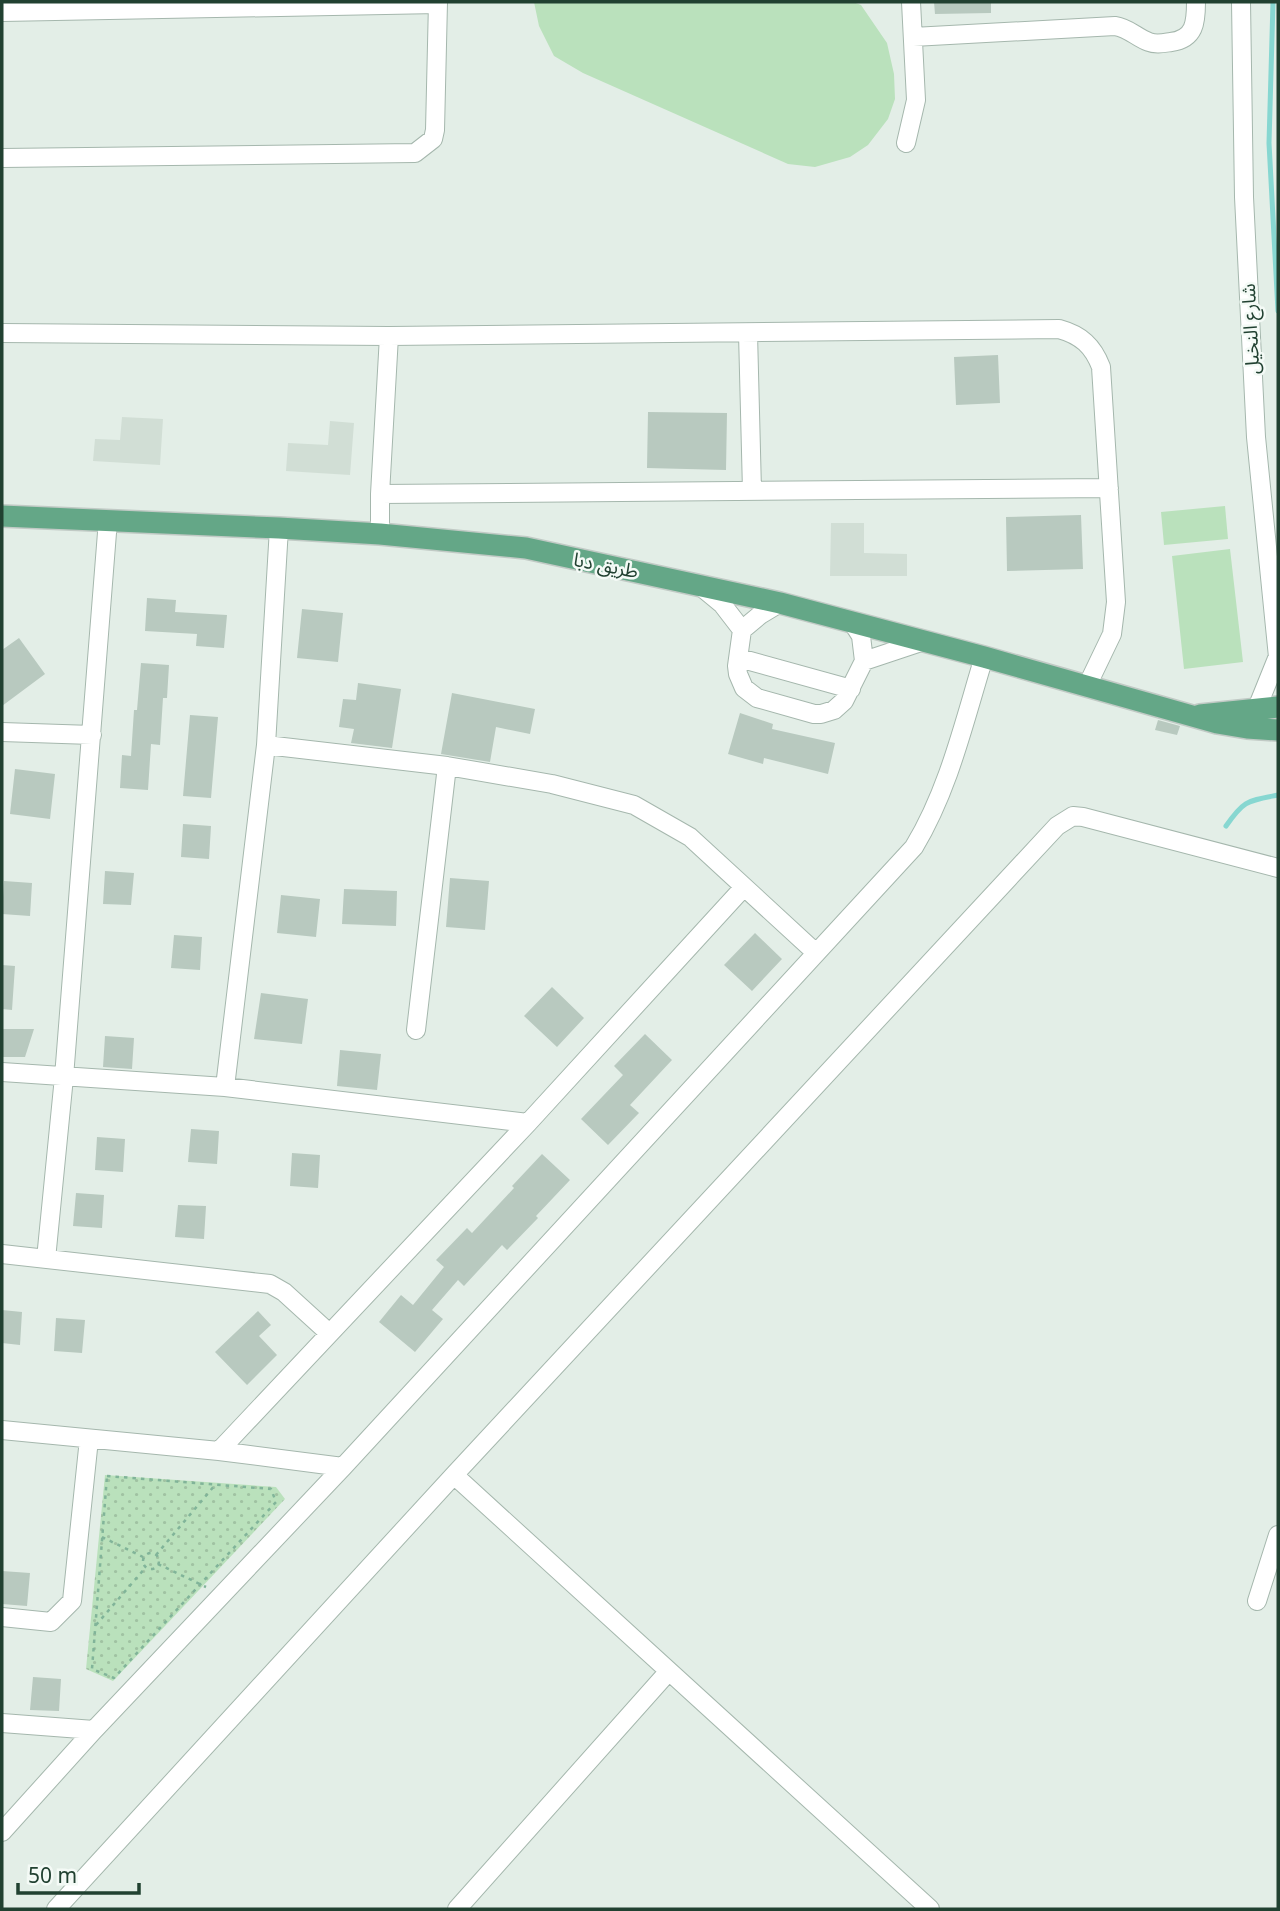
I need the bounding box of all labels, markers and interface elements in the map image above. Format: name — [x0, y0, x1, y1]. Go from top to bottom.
street label: شارع النخيل — [1235, 283, 1266, 375]
street label: طريق دبا — [571, 546, 641, 584]
scale bar — [18, 1852, 138, 1896]
text: 50 m — [28, 1861, 77, 1889]

